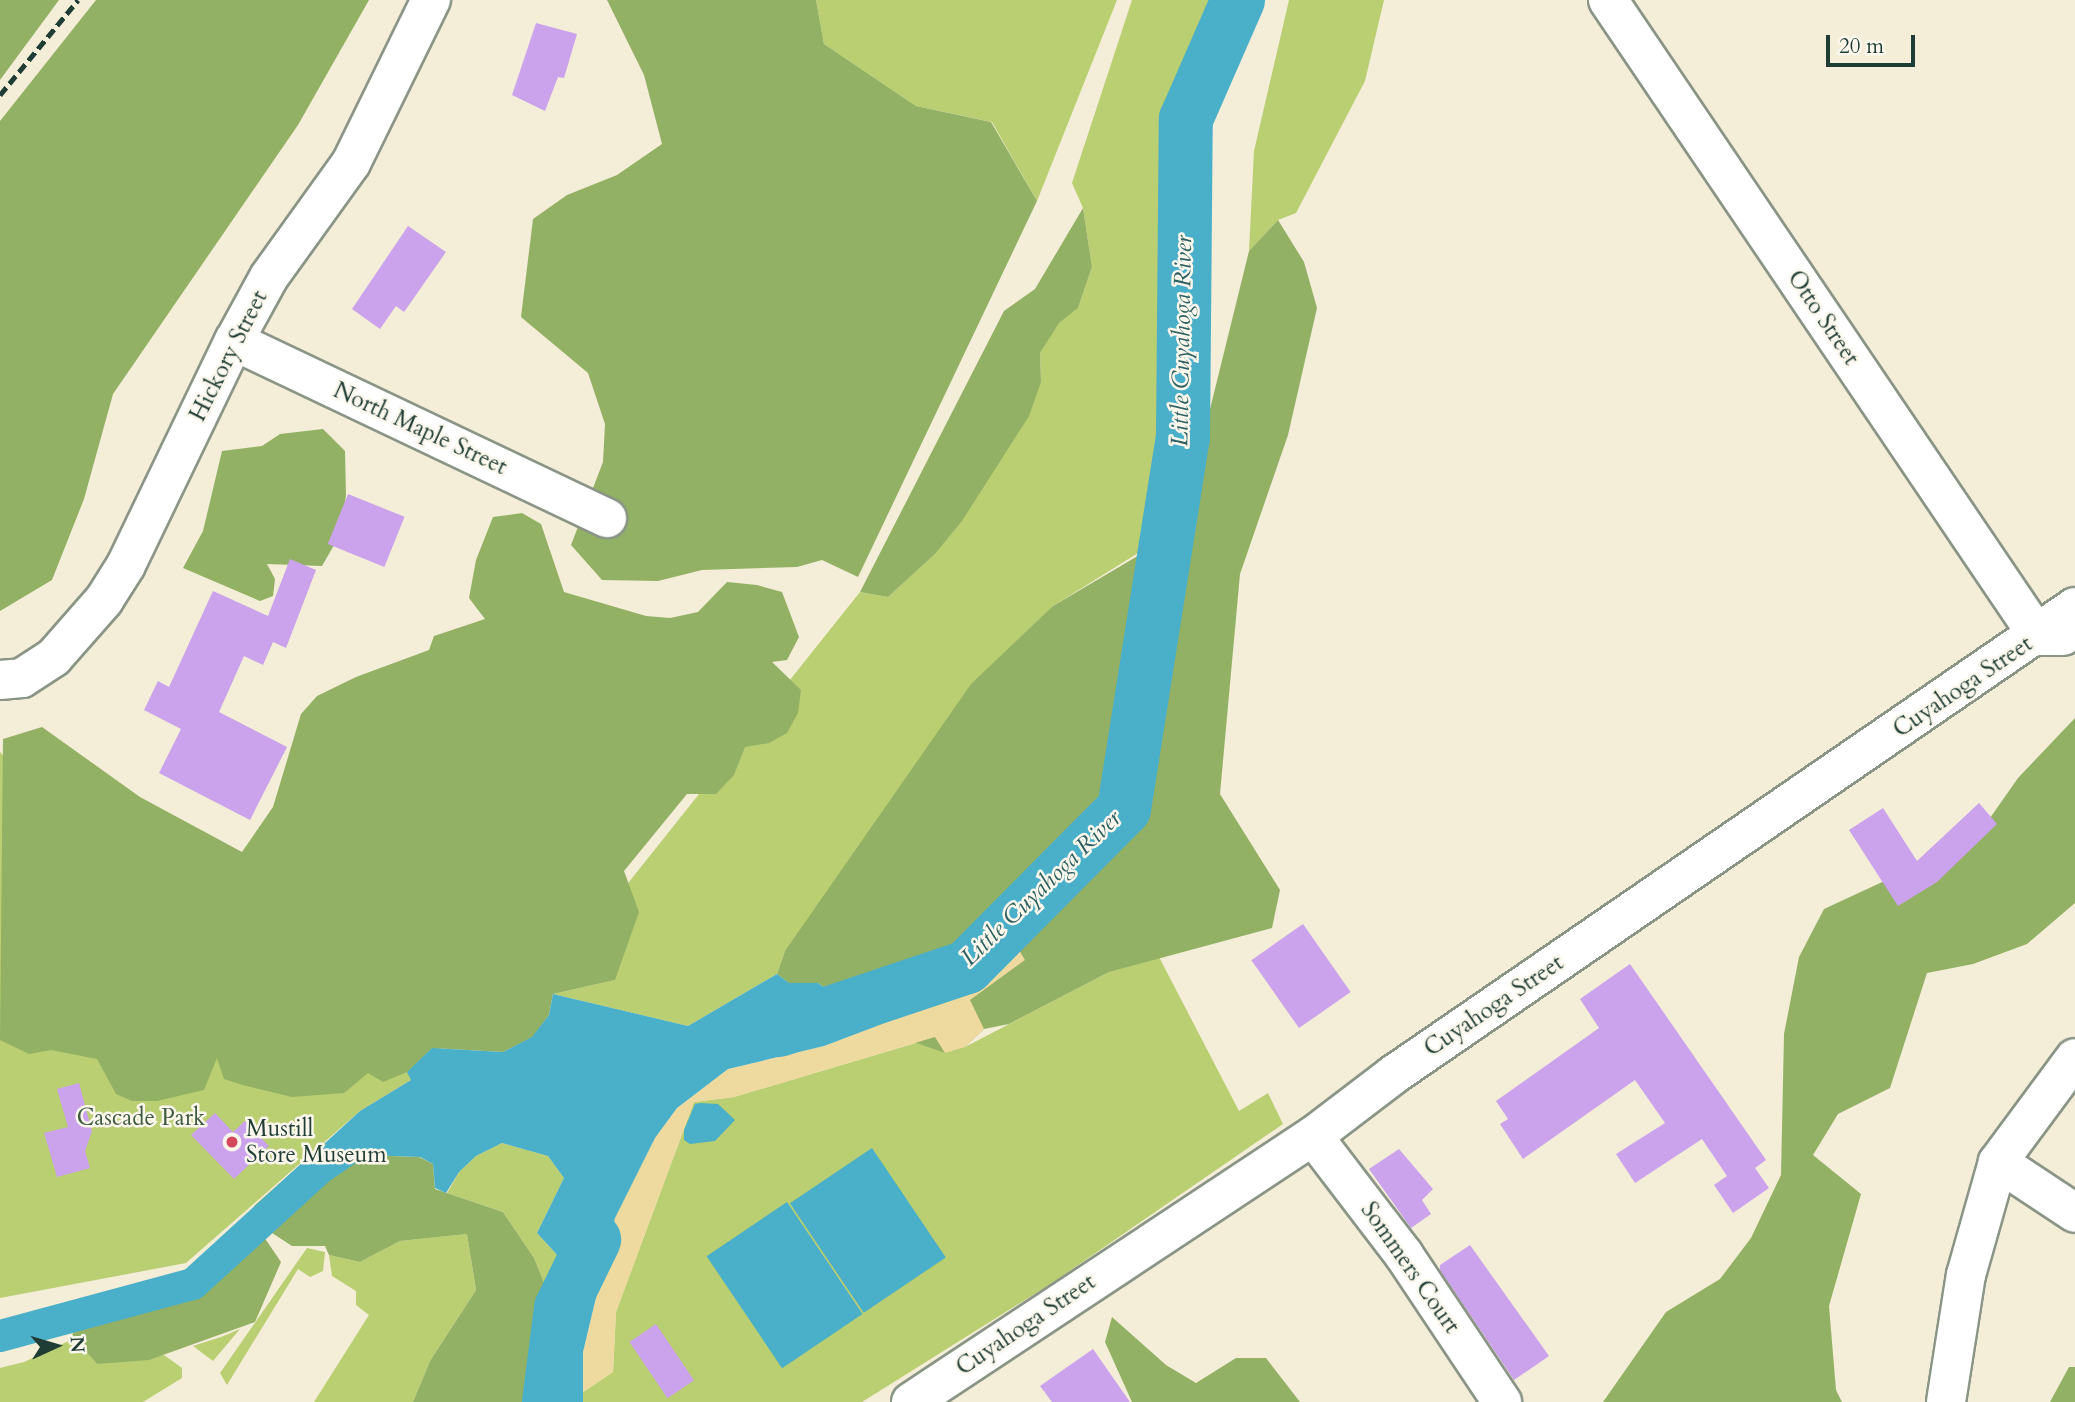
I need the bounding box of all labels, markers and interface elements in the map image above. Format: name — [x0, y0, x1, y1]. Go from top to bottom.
scale bar — [1830, 21, 1919, 65]
text: 20 m — [1839, 32, 1884, 61]
water label: Little Cuyahoga River — [1166, 235, 1198, 447]
street label: Otto Street — [1781, 265, 1865, 371]
street label: Hickory Street — [184, 286, 274, 426]
street label: North Maple Street — [329, 377, 511, 481]
street label: Cuyahoga Street — [1888, 630, 2038, 744]
water label: Little Cuyahoga River — [955, 804, 1127, 972]
street label: Cuyahoga Street — [1419, 949, 1569, 1063]
park label: Cascade Park — [77, 1104, 205, 1132]
place label: Mustill Store Museum — [246, 1115, 387, 1169]
marker: Mustill Store Museum — [224, 1134, 240, 1150]
street label: Sommers Court — [1355, 1197, 1465, 1339]
street label: Cuyahoga Street — [951, 1268, 1101, 1382]
north arrow — [21, 1311, 91, 1381]
text: N — [63, 1335, 90, 1354]

